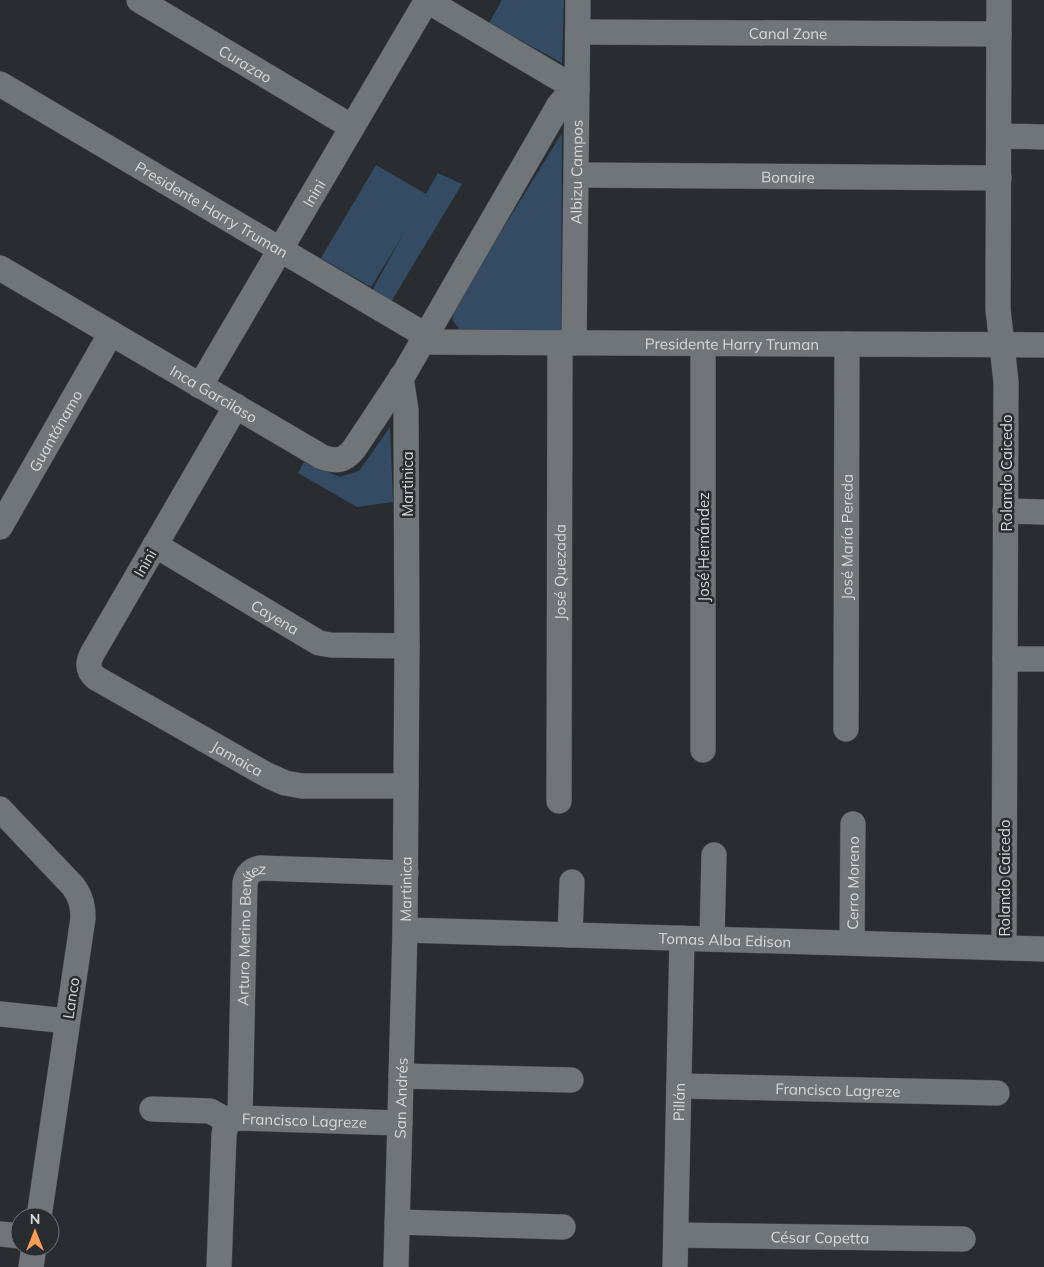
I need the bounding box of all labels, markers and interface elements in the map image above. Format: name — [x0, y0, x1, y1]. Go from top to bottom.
street label: Canal Zone — [749, 23, 827, 43]
street label: Curazao — [216, 40, 275, 87]
street label: Albizu Campos — [566, 119, 586, 225]
street label: Presidente Harry Truman — [132, 157, 292, 262]
street label: Bonaire — [761, 167, 815, 186]
street label: Inini — [298, 176, 329, 210]
street label: Presidente Harry Truman — [645, 334, 819, 353]
street label: Inca Garcilaso — [167, 361, 261, 427]
street label: Guantánamo — [24, 386, 86, 475]
street label: Rolando Caicedo — [997, 414, 1016, 532]
street label: Martinica — [398, 451, 417, 517]
street label: José María Pereda — [837, 474, 856, 600]
street label: José Hernández — [694, 492, 713, 602]
street label: José Quezada — [550, 524, 569, 620]
street label: Inini — [130, 546, 160, 580]
street label: Cayena — [248, 595, 303, 639]
street label: Jamaica — [208, 736, 266, 780]
street label: Rolando Caicedo — [995, 819, 1014, 937]
street label: Cerro Moreno — [843, 836, 862, 930]
street label: Martinica — [396, 856, 415, 922]
street label: Arturo Merino Benítez — [233, 858, 267, 1006]
street label: Tomas Alba Edison — [658, 928, 792, 951]
street label: Lanco — [58, 976, 84, 1020]
street label: San Andrés — [390, 1057, 411, 1139]
street label: Francisco Lagreze — [775, 1079, 901, 1100]
street label: Pillán — [669, 1083, 688, 1121]
street label: Francisco Lagreze — [242, 1109, 367, 1131]
north arrow — [10, 1207, 60, 1257]
text: N — [30, 1210, 40, 1228]
street label: César Copetta — [771, 1227, 869, 1247]

